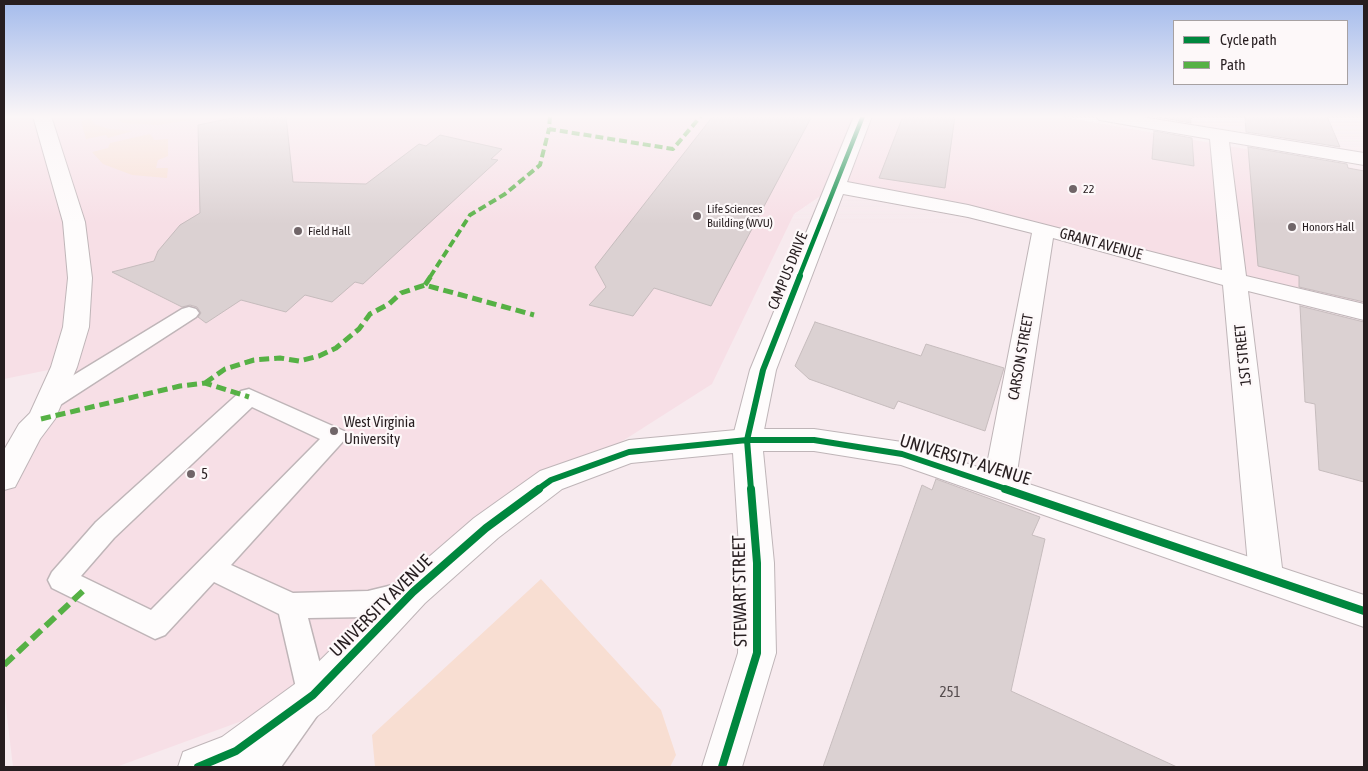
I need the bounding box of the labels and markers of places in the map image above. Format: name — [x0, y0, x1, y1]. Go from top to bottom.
place label: 22 — [1083, 182, 1094, 196]
marker: 22 — [1067, 183, 1079, 195]
place label: Life Sciences Building (WVU) — [707, 202, 773, 230]
marker: Life Sciences Building (WVU) — [691, 210, 703, 222]
place label: Honors Hall — [1302, 220, 1354, 234]
marker: Honors Hall — [1286, 221, 1298, 233]
place label: Field Hall — [308, 224, 350, 238]
marker: Field Hall — [292, 225, 304, 237]
place label: West Virginia University — [344, 413, 415, 448]
marker: West Virginia University — [328, 425, 340, 437]
place label: 5 — [201, 465, 208, 483]
marker: 5 — [185, 468, 197, 480]

